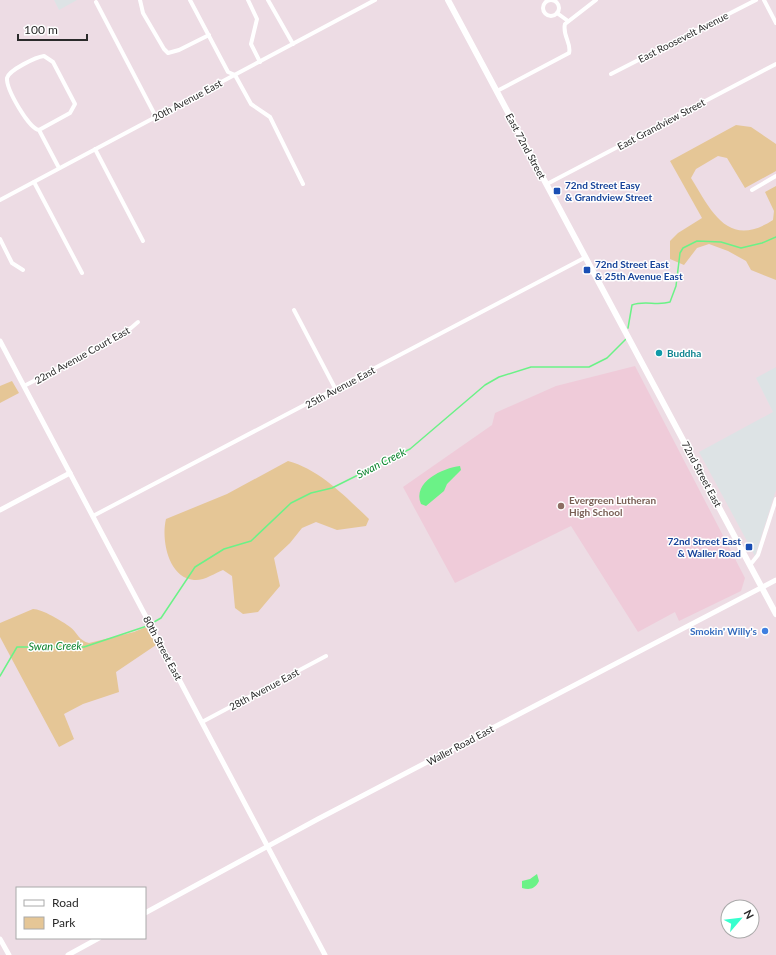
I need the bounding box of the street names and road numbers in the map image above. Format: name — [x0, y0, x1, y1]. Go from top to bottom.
street label: East Roosevelt Avenue — [636, 9, 730, 65]
street label: 20th Avenue East — [150, 76, 224, 123]
street label: East Grandview Street — [615, 96, 707, 152]
street label: East 72nd Street — [504, 111, 549, 181]
street label: 22nd Avenue Court East — [32, 324, 132, 386]
street label: 25th Avenue East — [303, 363, 377, 410]
street label: 72nd Street East — [680, 439, 725, 509]
street label: 80th Street East — [141, 614, 185, 682]
street label: 28th Avenue East — [227, 665, 301, 712]
street label: Waller Road East — [424, 722, 496, 768]

